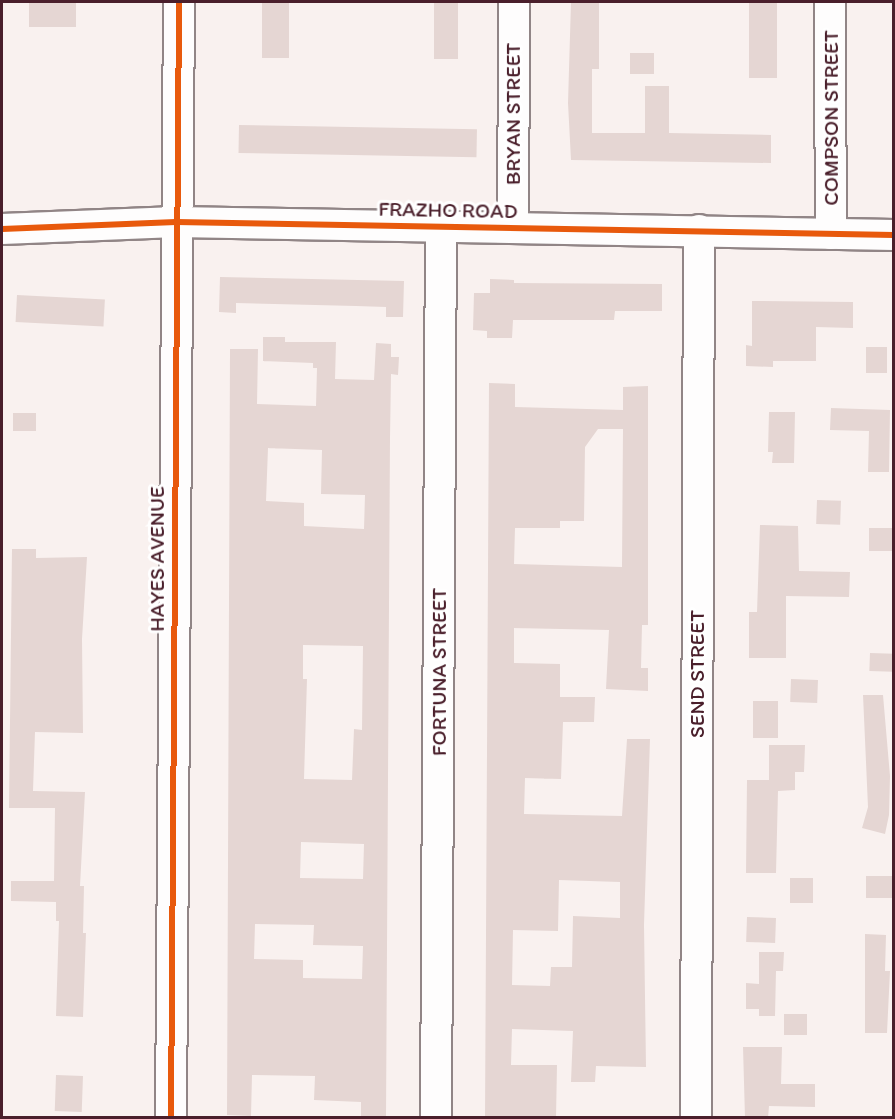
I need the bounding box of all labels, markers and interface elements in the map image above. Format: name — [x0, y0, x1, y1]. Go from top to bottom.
street label: COMPSON STREET — [818, 30, 844, 206]
street label: BRYAN STREET — [500, 43, 526, 185]
street label: FRAZHO ROAD — [379, 196, 517, 224]
street label: HAYES AVENUE — [144, 487, 170, 631]
street label: FORTUNA STREET — [426, 588, 452, 756]
street label: SEND STREET — [684, 610, 710, 738]

